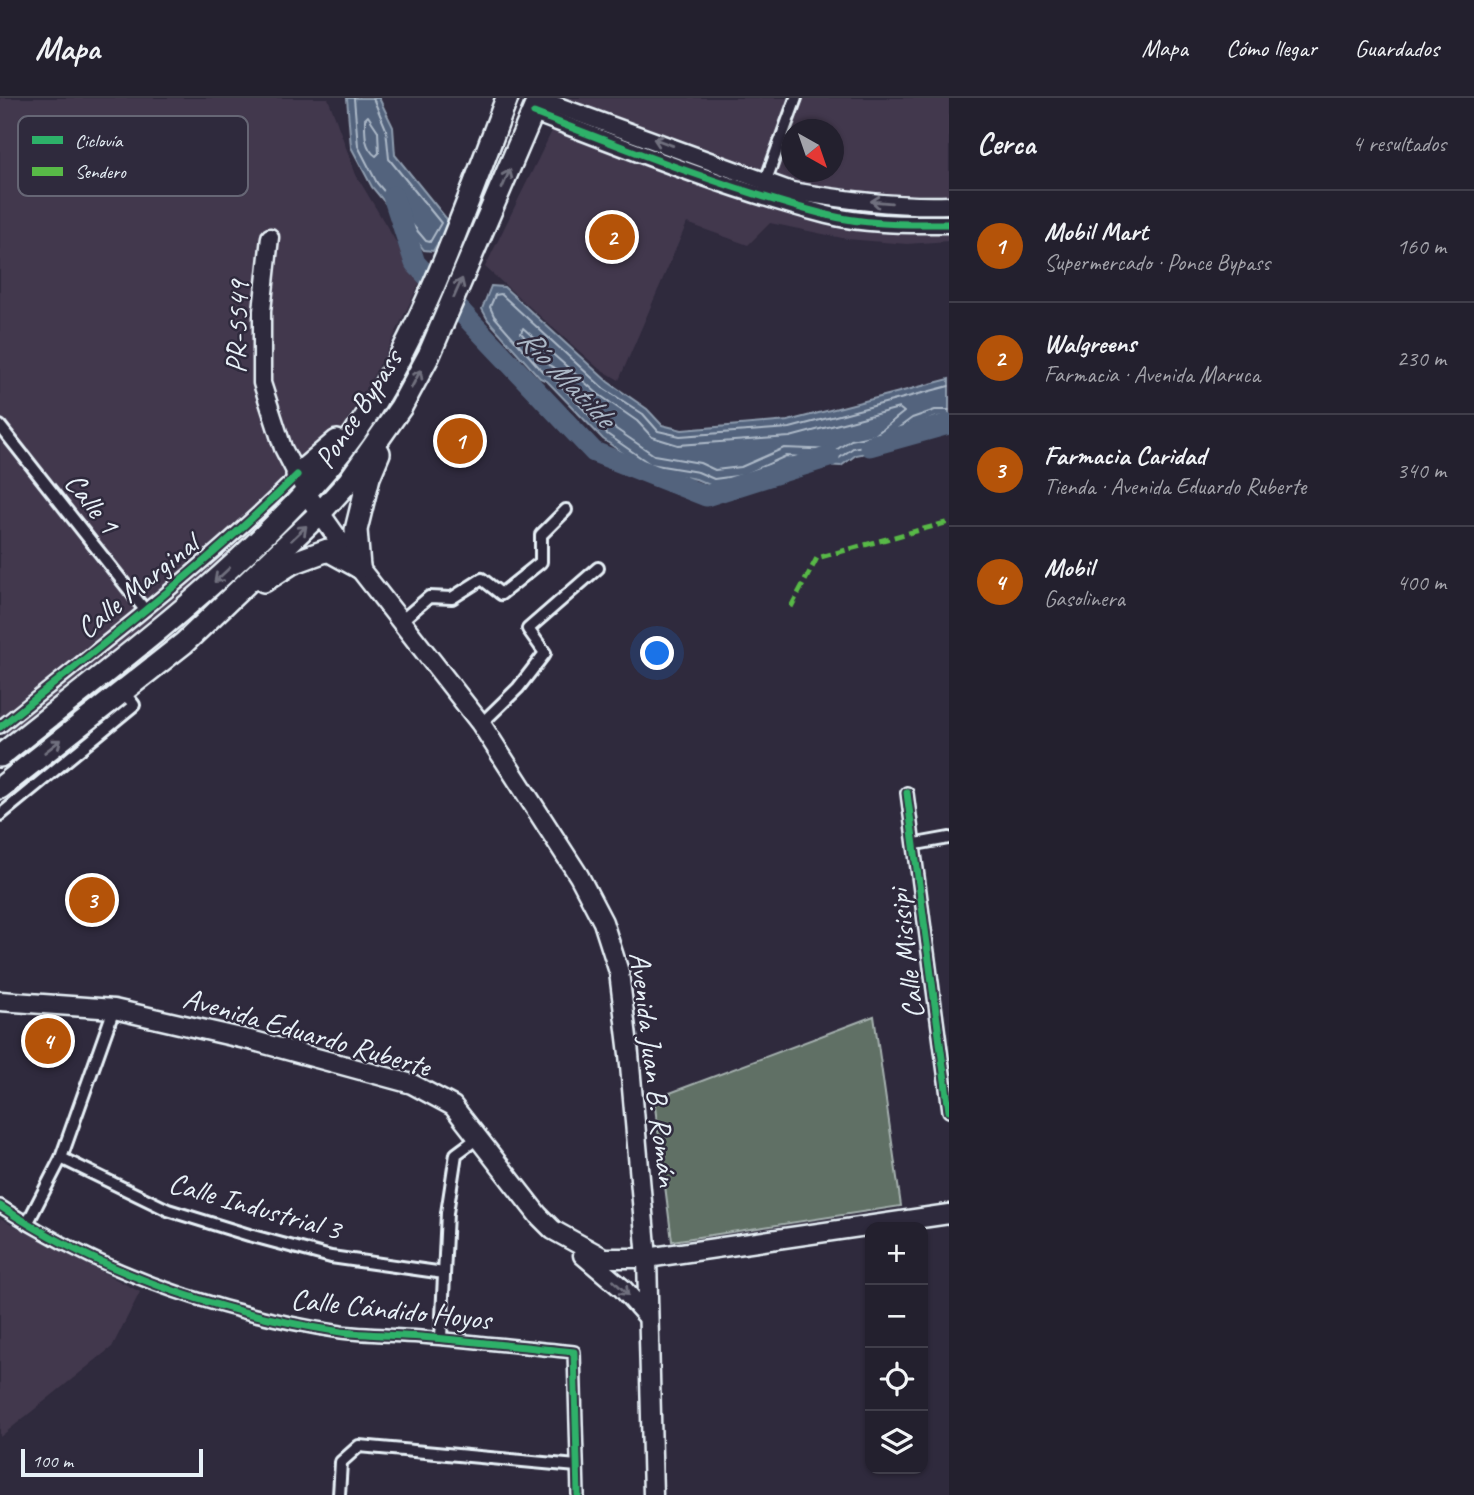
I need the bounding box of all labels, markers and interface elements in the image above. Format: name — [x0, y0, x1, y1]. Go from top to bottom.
text: Mapa — [35, 27, 100, 69]
text: Mapa — [1141, 33, 1188, 63]
text: Cómo llegar — [1226, 33, 1317, 63]
text: Guardados — [1355, 33, 1439, 63]
legend — [18, 116, 248, 196]
north arrow — [781, 119, 844, 182]
text: Cerca — [977, 125, 1035, 163]
text: Ciclovía — [75, 129, 124, 153]
text: 4 resultados — [1352, 129, 1446, 158]
one-way arrow — [652, 135, 674, 148]
text: Sendero — [75, 160, 127, 184]
one-way arrow — [500, 168, 513, 190]
one-way arrow — [870, 195, 893, 208]
pin: 2 — [589, 211, 635, 263]
text: Mobil Mart — [1044, 215, 1148, 248]
text: 1 — [995, 232, 1005, 261]
text: 160 m — [1397, 232, 1446, 261]
text: Supermercado · Ponce Bypass — [1044, 248, 1270, 277]
street label: PR-5549 — [216, 278, 258, 374]
one-way arrow — [452, 278, 465, 299]
water label: Río Matilde — [509, 319, 627, 439]
text: Walgreens — [1044, 327, 1136, 360]
street label: Ponce Bypass — [305, 340, 412, 476]
text: 2 — [995, 344, 1005, 373]
text: 230 m — [1397, 344, 1446, 373]
text: Farmacia · Avenida Maruca — [1044, 360, 1260, 389]
one-way arrow — [409, 369, 423, 389]
pin: 1 — [437, 415, 483, 467]
text: Farmacia Caridad — [1044, 439, 1206, 472]
text: 3 — [995, 456, 1005, 485]
text: 340 m — [1397, 456, 1446, 485]
street label: Calle 1 — [56, 465, 129, 543]
text: Tienda · Avenida Eduardo Ruberte — [1044, 472, 1306, 501]
street label: Calle Marginal — [68, 522, 210, 647]
one-way arrow — [291, 525, 308, 542]
text: Mobil — [1044, 551, 1094, 584]
one-way arrow — [214, 566, 231, 583]
text: 4 — [995, 568, 1005, 597]
text: 400 m — [1397, 568, 1446, 597]
text: Gasolinera — [1044, 584, 1125, 613]
your location — [640, 636, 674, 670]
one-way arrow — [44, 738, 62, 753]
pin: 3 — [69, 874, 115, 926]
street label: Calle Misisipi — [879, 884, 933, 1021]
street label: Avenida Juan B. Román — [621, 950, 687, 1190]
street label: Avenida Eduardo Ruberte — [179, 979, 437, 1086]
pin: 4 — [25, 1015, 71, 1067]
street label: Calle Industrial 3 — [165, 1163, 348, 1249]
map controls — [865, 1222, 928, 1474]
button: + — [865, 1222, 928, 1285]
one-way arrow — [612, 1279, 629, 1296]
street label: Calle Cándido Hoyos — [289, 1280, 496, 1339]
button: − — [865, 1285, 928, 1348]
button: locate — [865, 1348, 928, 1411]
button: layers — [865, 1411, 928, 1474]
scale bar — [21, 1446, 203, 1478]
text: 100 m — [32, 1449, 73, 1473]

